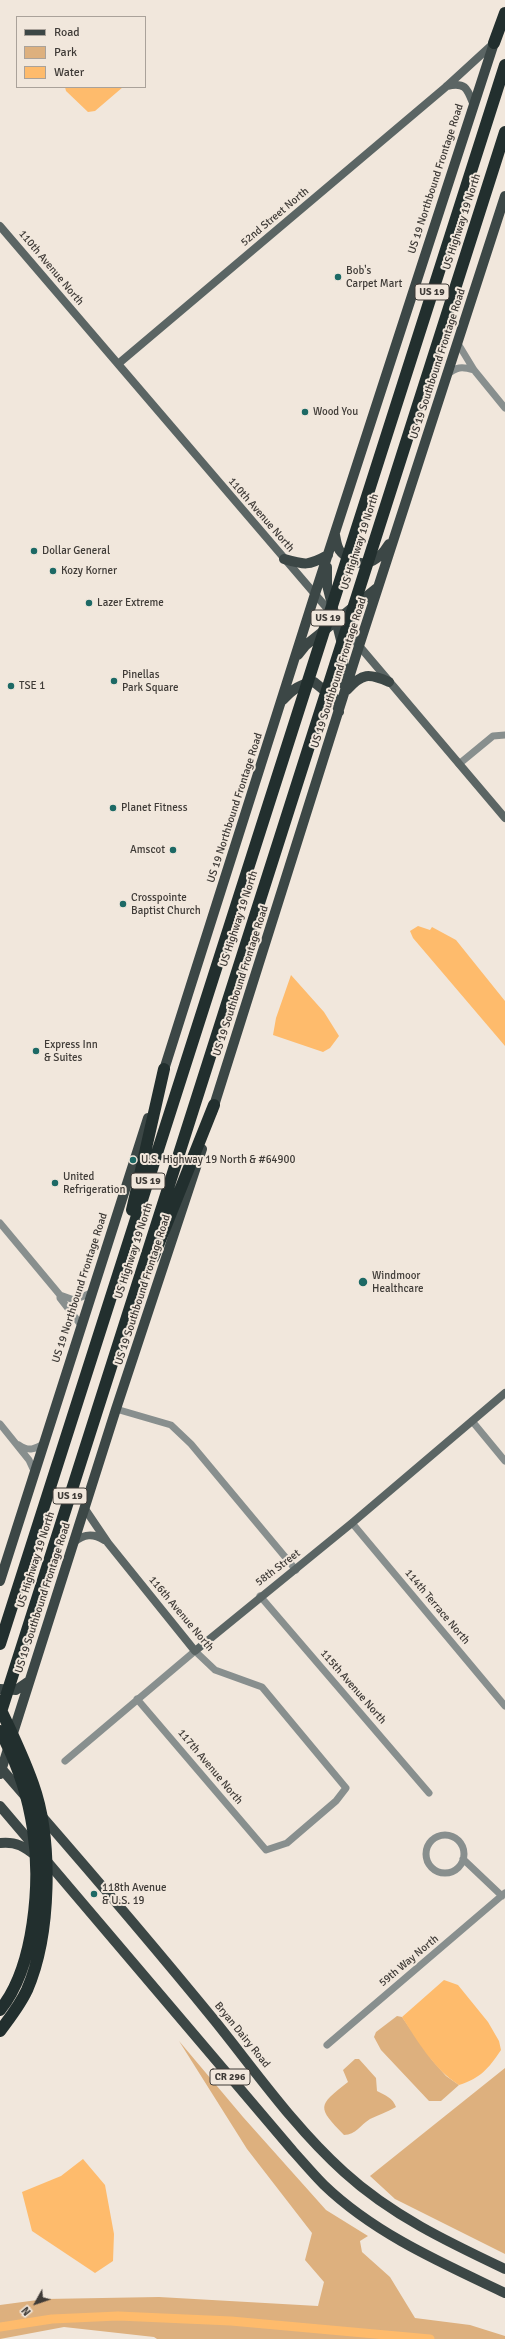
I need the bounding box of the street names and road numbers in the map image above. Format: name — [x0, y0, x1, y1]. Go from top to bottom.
street label: US 19 Northbound Frontage Road — [405, 102, 467, 256]
street label: US Highway 19 North — [440, 172, 484, 272]
street label: 52nd Street North — [238, 185, 312, 249]
street label: 110th Avenue North — [16, 228, 86, 308]
road number: US 19 — [415, 284, 449, 300]
street label: US 19 Southbound Frontage Road — [407, 287, 469, 441]
street label: 110th Avenue North — [225, 475, 297, 555]
street label: US Highway 19 North — [338, 492, 382, 592]
street label: US 19 Southbound Frontage Road — [308, 596, 370, 750]
road number: US 19 — [311, 610, 345, 626]
street label: US 19 Northbound Frontage Road — [204, 731, 266, 885]
street label: US Highway 19 North — [217, 869, 261, 969]
street label: US 19 Southbound Frontage Road — [210, 904, 272, 1058]
road number: US 19 — [131, 1173, 165, 1189]
street label: US Highway 19 North — [112, 1201, 156, 1301]
street label: US 19 Northbound Frontage Road — [49, 1211, 111, 1365]
street label: US 19 Southbound Frontage Road — [112, 1213, 174, 1367]
road number: US 19 — [53, 1488, 87, 1504]
street label: US Highway 19 North — [14, 1510, 58, 1610]
street label: US 19 Southbound Frontage Road — [12, 1521, 74, 1675]
street label: 58th Street — [253, 1547, 303, 1589]
street label: 114th Terrace North — [402, 1567, 472, 1647]
street label: 116th Avenue North — [146, 1574, 216, 1654]
street label: 115th Avenue North — [317, 1647, 389, 1727]
street label: 117th Avenue North — [175, 1727, 245, 1807]
street label: 59th Way North — [377, 1932, 441, 1990]
street label: Bryan Dairy Road — [211, 1999, 273, 2071]
road number: CR 296 — [210, 2069, 250, 2085]

